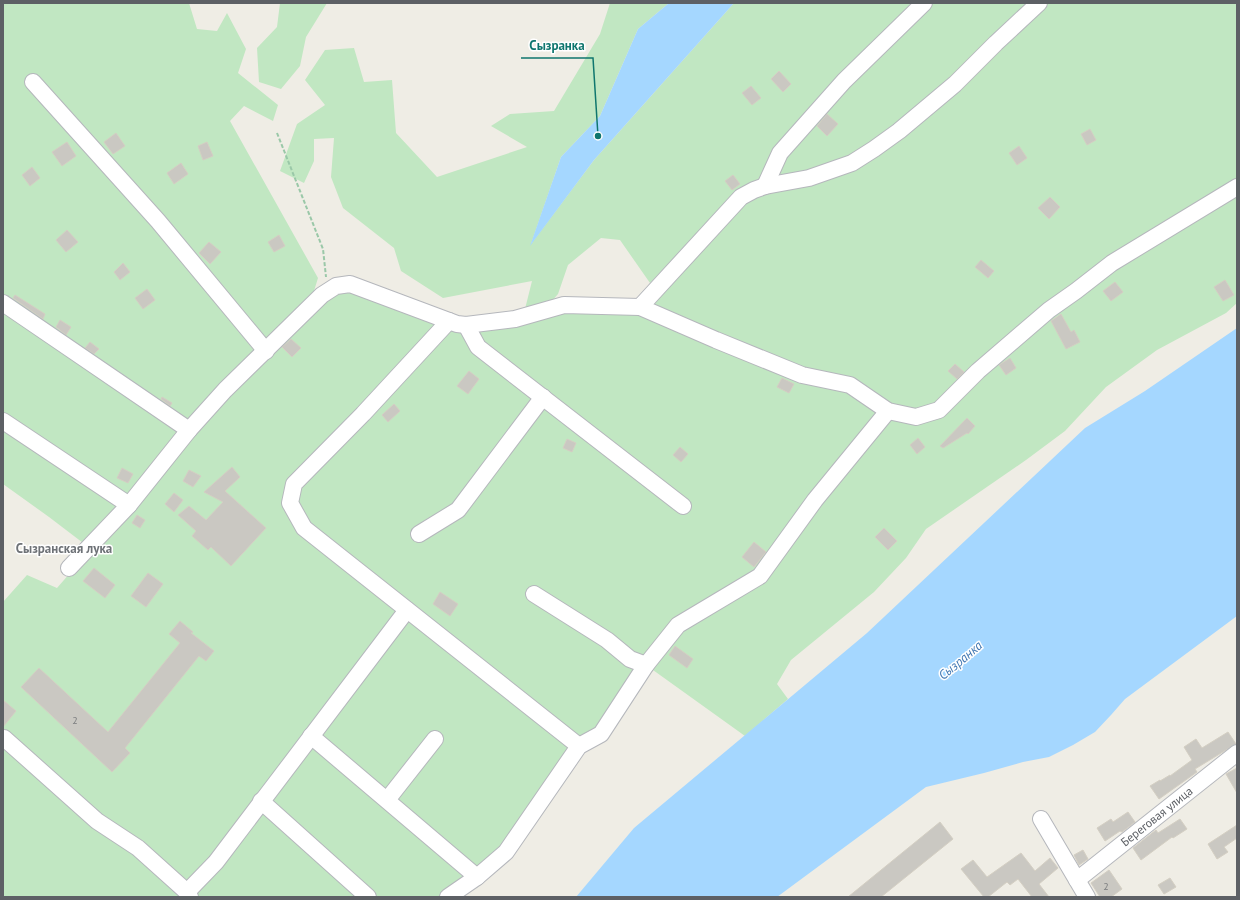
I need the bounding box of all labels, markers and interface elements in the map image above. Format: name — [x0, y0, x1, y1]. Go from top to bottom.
callout: Сызранка — [521, 33, 593, 58]
text: Сызранка — [529, 37, 585, 54]
district label: Сызранская лука — [16, 540, 112, 557]
water label: Сызранка — [935, 637, 986, 684]
house number: 2 — [72, 714, 78, 727]
street label: Береговая улица — [1118, 783, 1196, 849]
house number: 2 — [1103, 880, 1109, 893]

